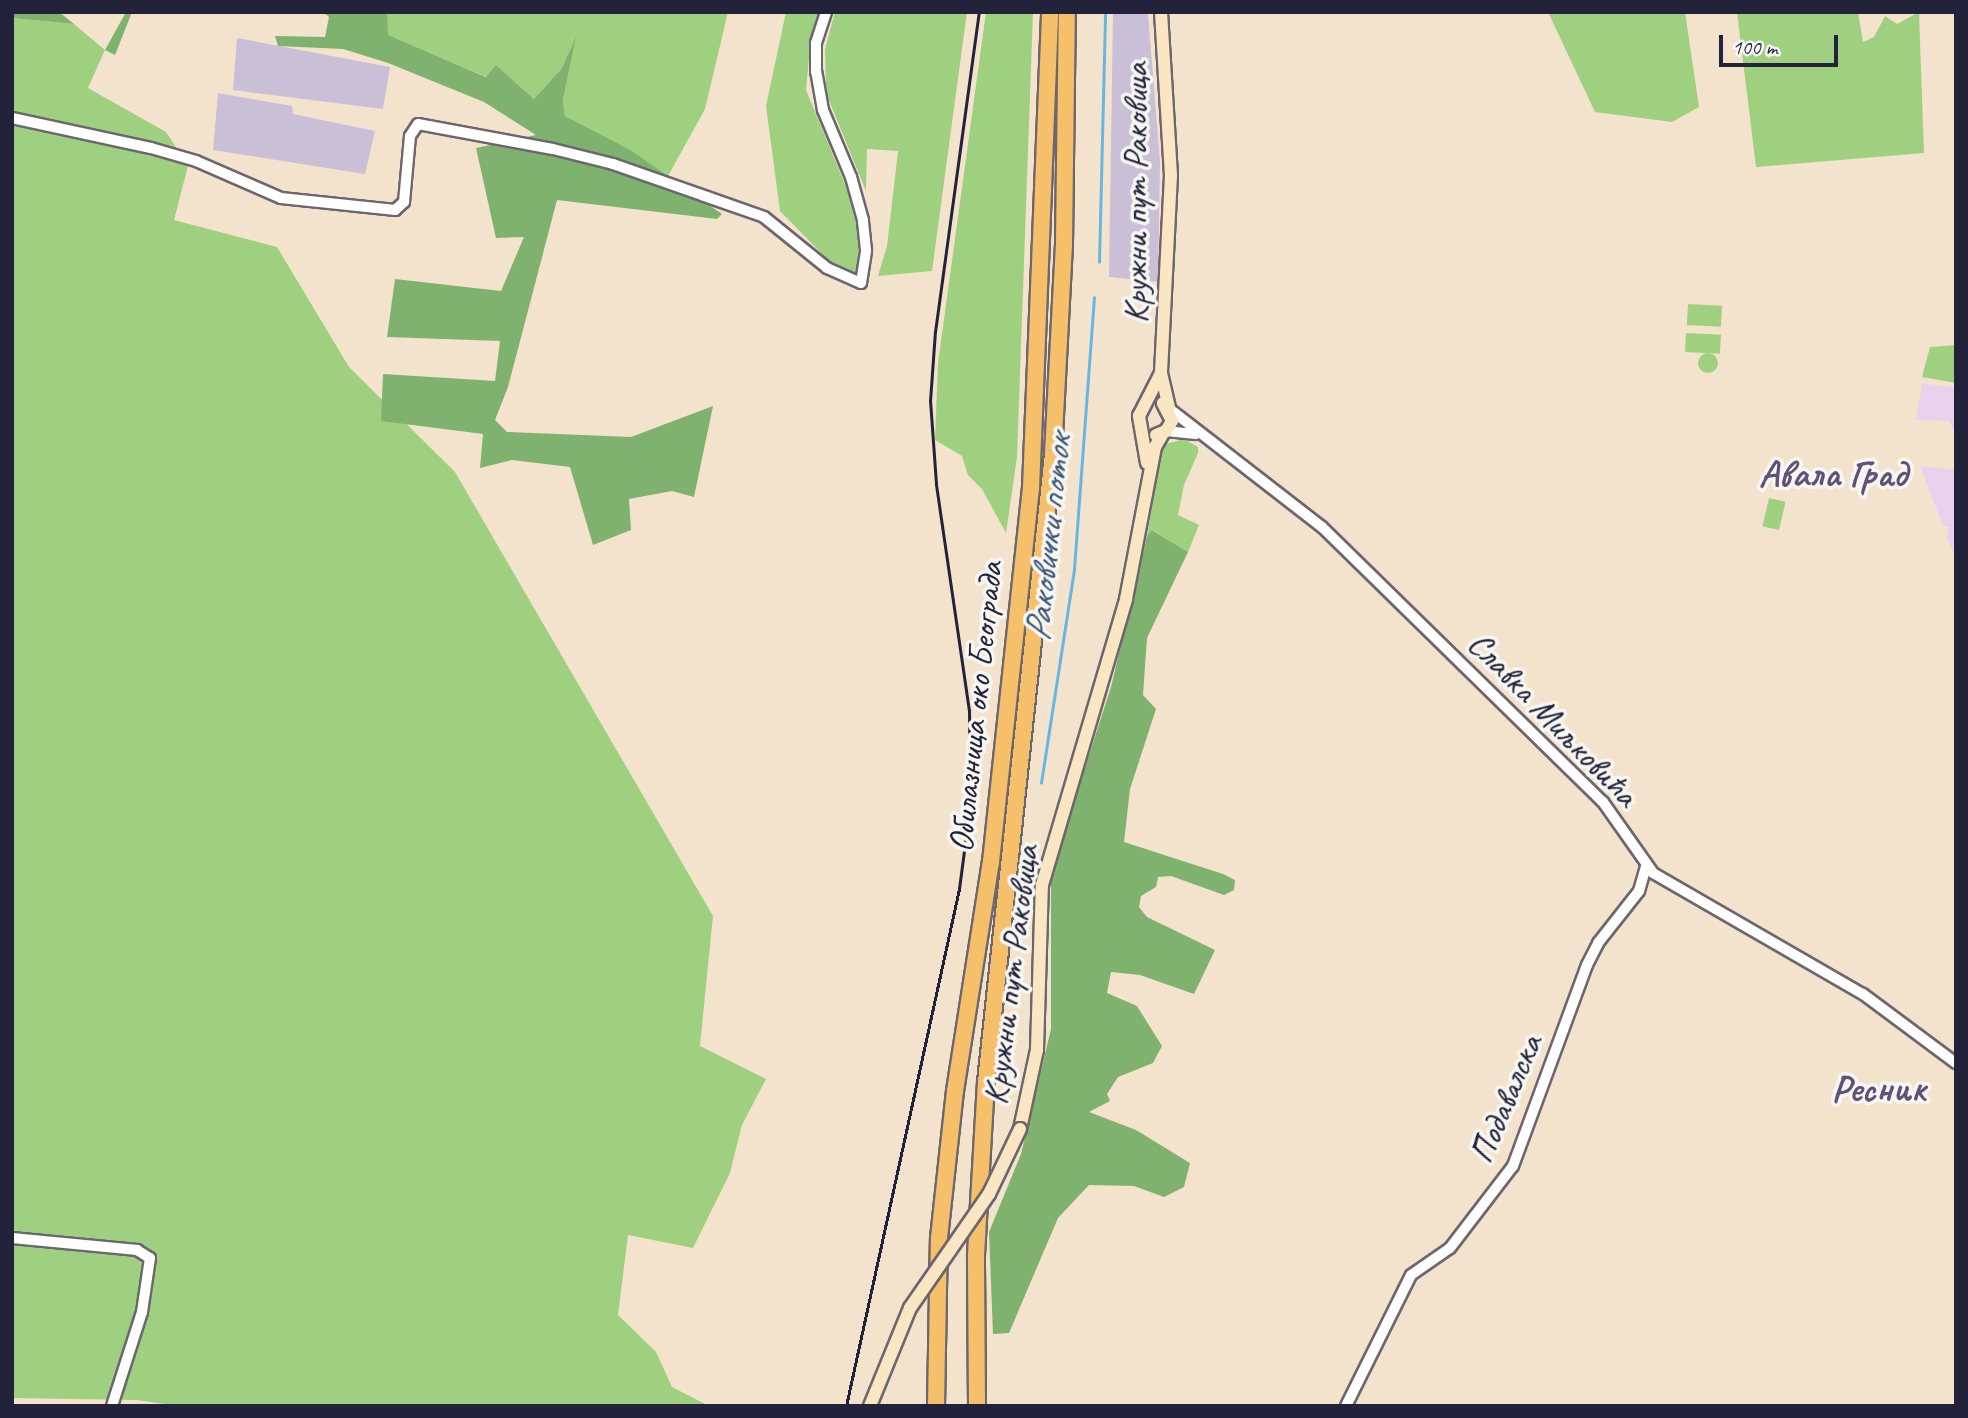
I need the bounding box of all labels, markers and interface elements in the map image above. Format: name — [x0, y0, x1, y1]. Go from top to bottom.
scale bar — [1723, 21, 1842, 65]
text: 100 m — [1732, 34, 1777, 60]
street label: Кружни пут Раковица — [1115, 63, 1157, 323]
water label: Раковички поток — [1015, 433, 1081, 643]
district label: Авала Град — [1760, 451, 1906, 497]
street label: Обилазница око Београда — [940, 560, 1012, 854]
street label: Славка Миљковића — [1459, 623, 1647, 815]
street label: Кружни пут Раковица — [974, 843, 1048, 1107]
street label: Подавалска — [1460, 1028, 1552, 1170]
district label: Ресник — [1831, 1066, 1927, 1112]

